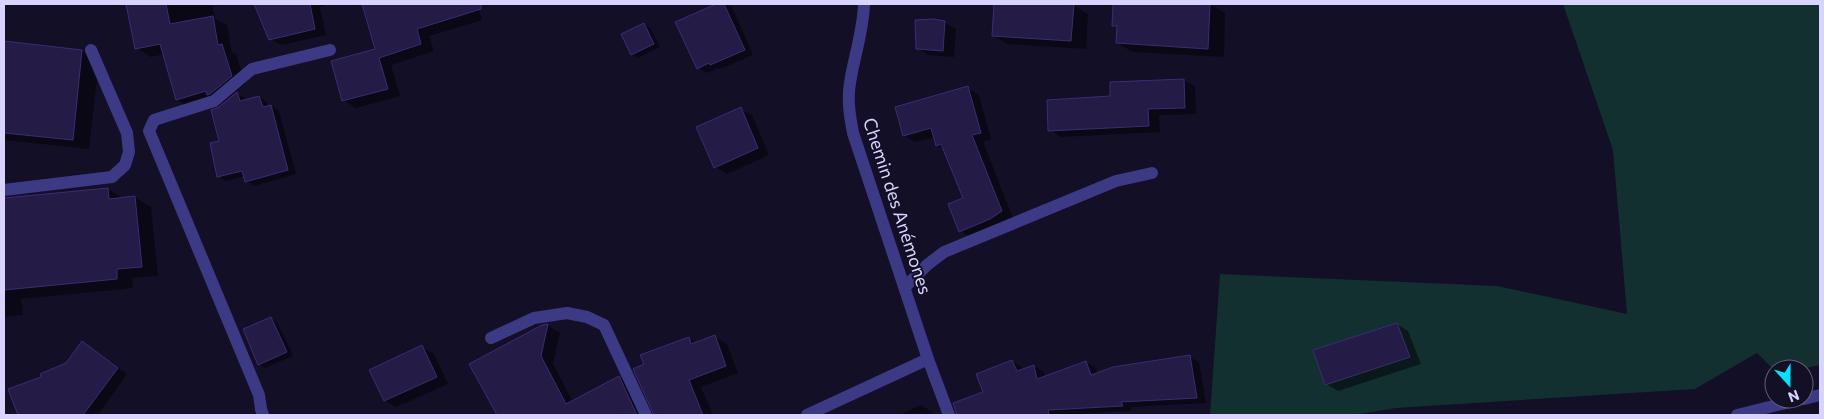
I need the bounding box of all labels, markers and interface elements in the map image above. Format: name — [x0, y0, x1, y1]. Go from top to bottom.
street label: Chemin des Anémones — [859, 115, 937, 297]
north arrow — [1764, 359, 1814, 409]
text: N — [1786, 387, 1802, 406]

